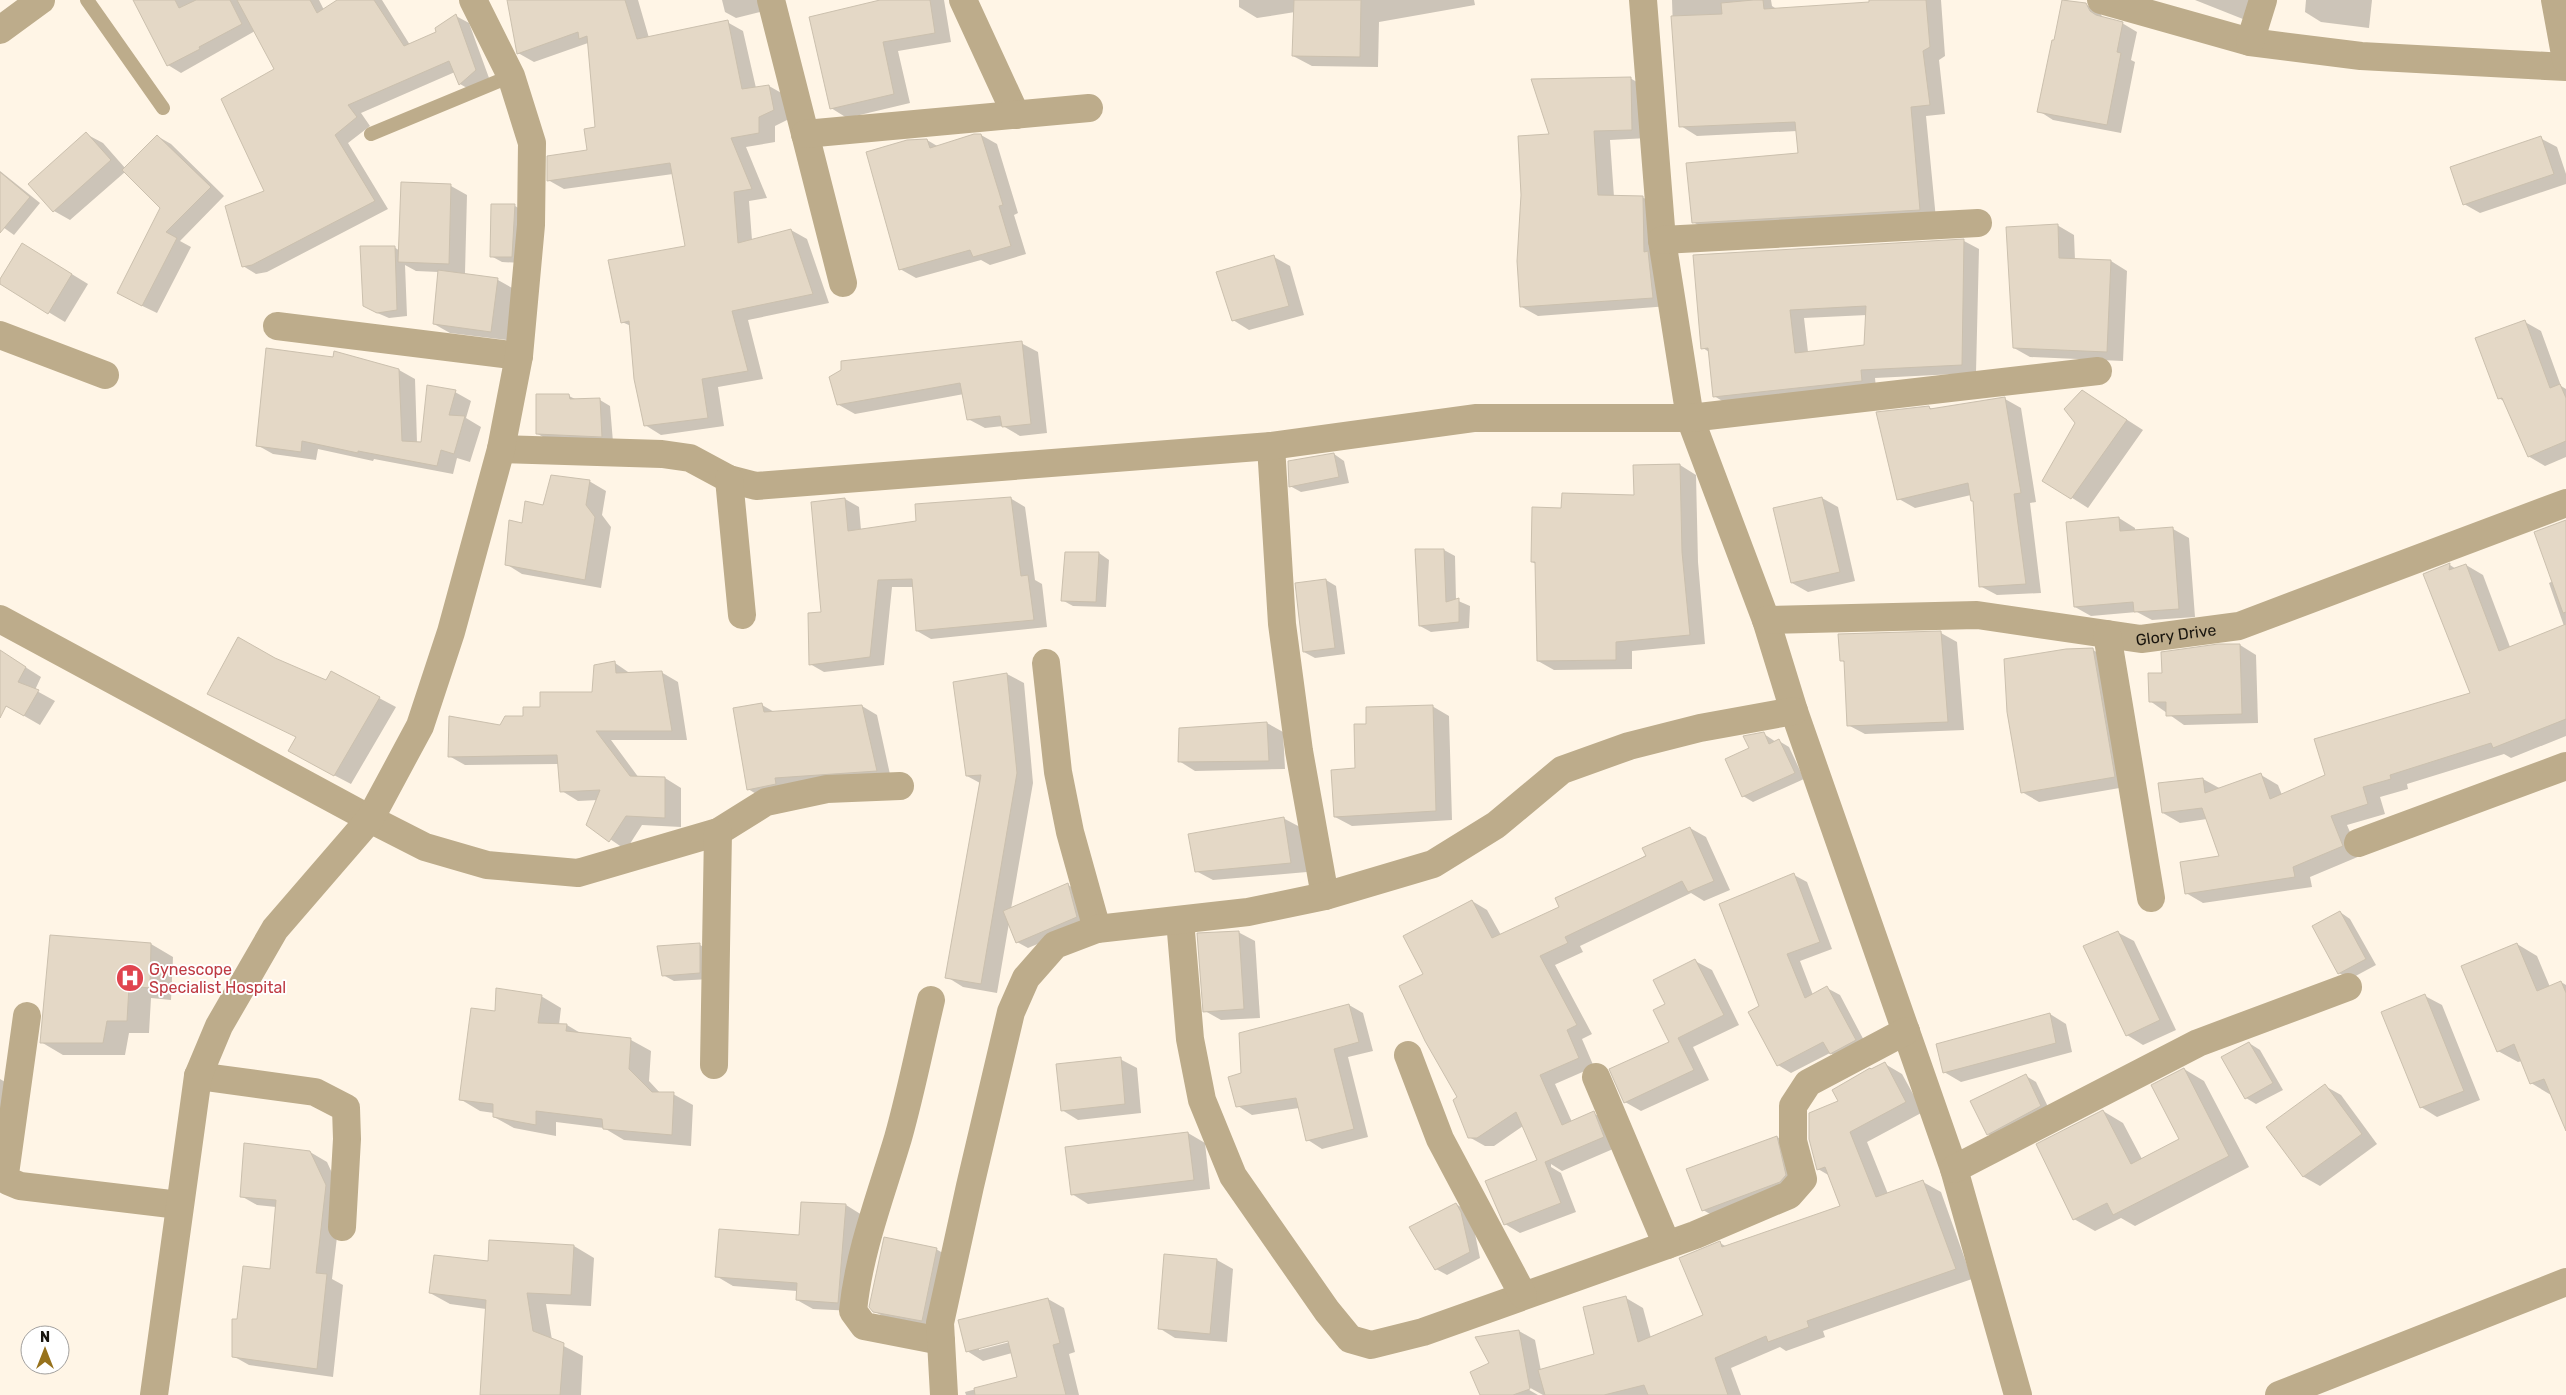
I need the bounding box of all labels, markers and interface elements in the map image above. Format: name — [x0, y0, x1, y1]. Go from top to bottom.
street label: Glory Drive — [2135, 620, 2217, 650]
place label: Gynescope Specialist Hospital — [149, 960, 286, 997]
hospital icon: Gynescope Specialist Hospital — [115, 963, 145, 993]
north arrow — [20, 1325, 70, 1375]
text: N — [40, 1329, 50, 1346]

